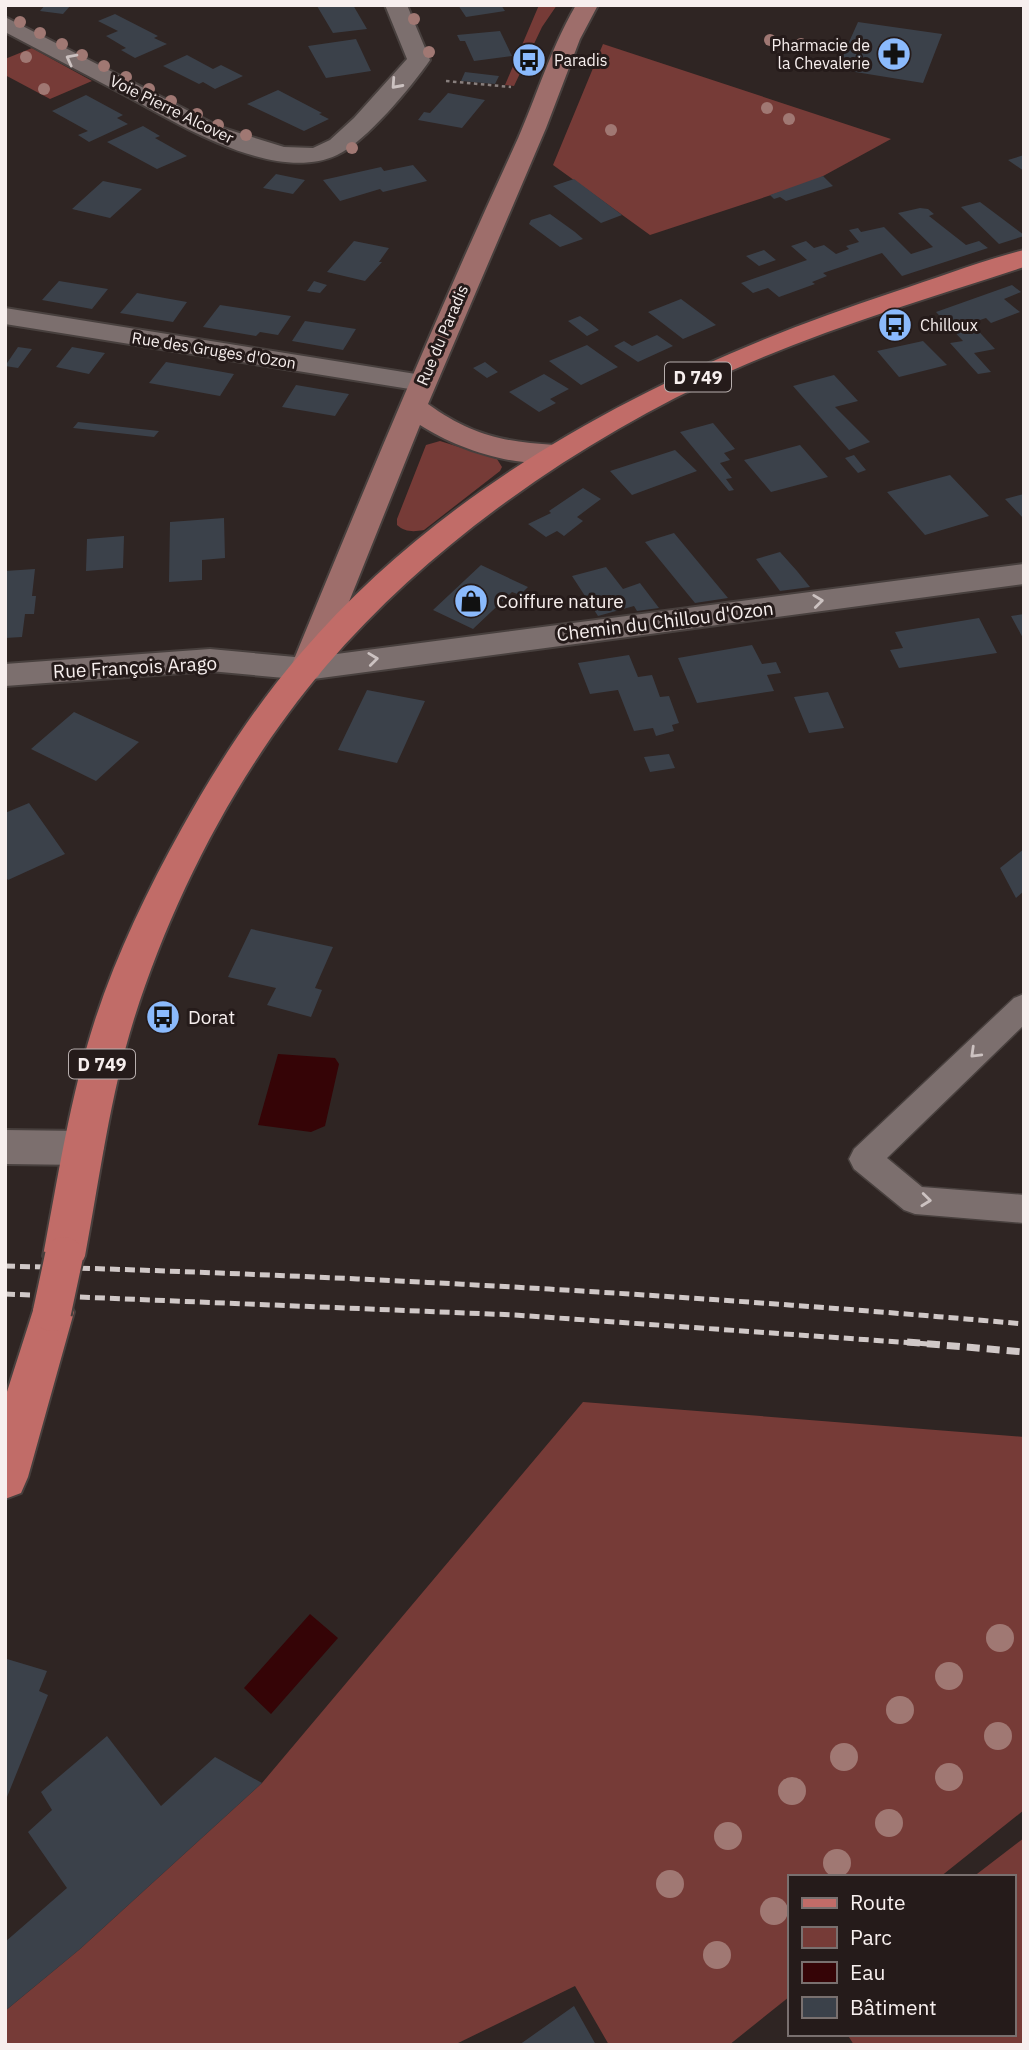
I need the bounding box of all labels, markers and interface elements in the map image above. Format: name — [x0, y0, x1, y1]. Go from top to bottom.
place label: Pharmacie de la Chevalerie — [772, 35, 870, 73]
pharmacy icon: Pharmacie de la Chevalerie — [875, 35, 913, 73]
bus stop icon: Paradis — [510, 41, 548, 79]
place label: Paradis — [554, 50, 608, 70]
one-way arrow — [66, 53, 79, 67]
street label: Voie Pierre Alcover — [107, 70, 237, 148]
one-way arrow — [392, 76, 405, 89]
street label: Rue du Paradis — [412, 282, 472, 388]
bus stop icon: Chilloux — [876, 306, 914, 344]
place label: Chilloux — [920, 315, 978, 335]
street label: Rue des Gruges d'Ozon — [130, 327, 298, 373]
road number: D 749 — [665, 362, 731, 391]
shop icon: Coiffure nature — [452, 582, 490, 620]
place label: Coiffure nature — [496, 589, 624, 613]
one-way arrow — [812, 593, 824, 608]
street label: Chemin du Chillou d'Ozon — [555, 596, 775, 646]
street label: Rue François Arago — [52, 651, 218, 683]
one-way arrow — [368, 651, 379, 666]
bus stop icon: Dorat — [144, 998, 182, 1036]
place label: Dorat — [188, 1005, 235, 1029]
one-way arrow — [970, 1045, 983, 1058]
road number: D 749 — [69, 1050, 135, 1078]
one-way arrow — [920, 1193, 932, 1208]
legend — [788, 1875, 1015, 2036]
text: Route — [850, 1888, 906, 1916]
text: Parc — [850, 1923, 892, 1951]
text: Eau — [850, 1958, 885, 1986]
text: Bâtiment — [850, 1993, 937, 2021]

